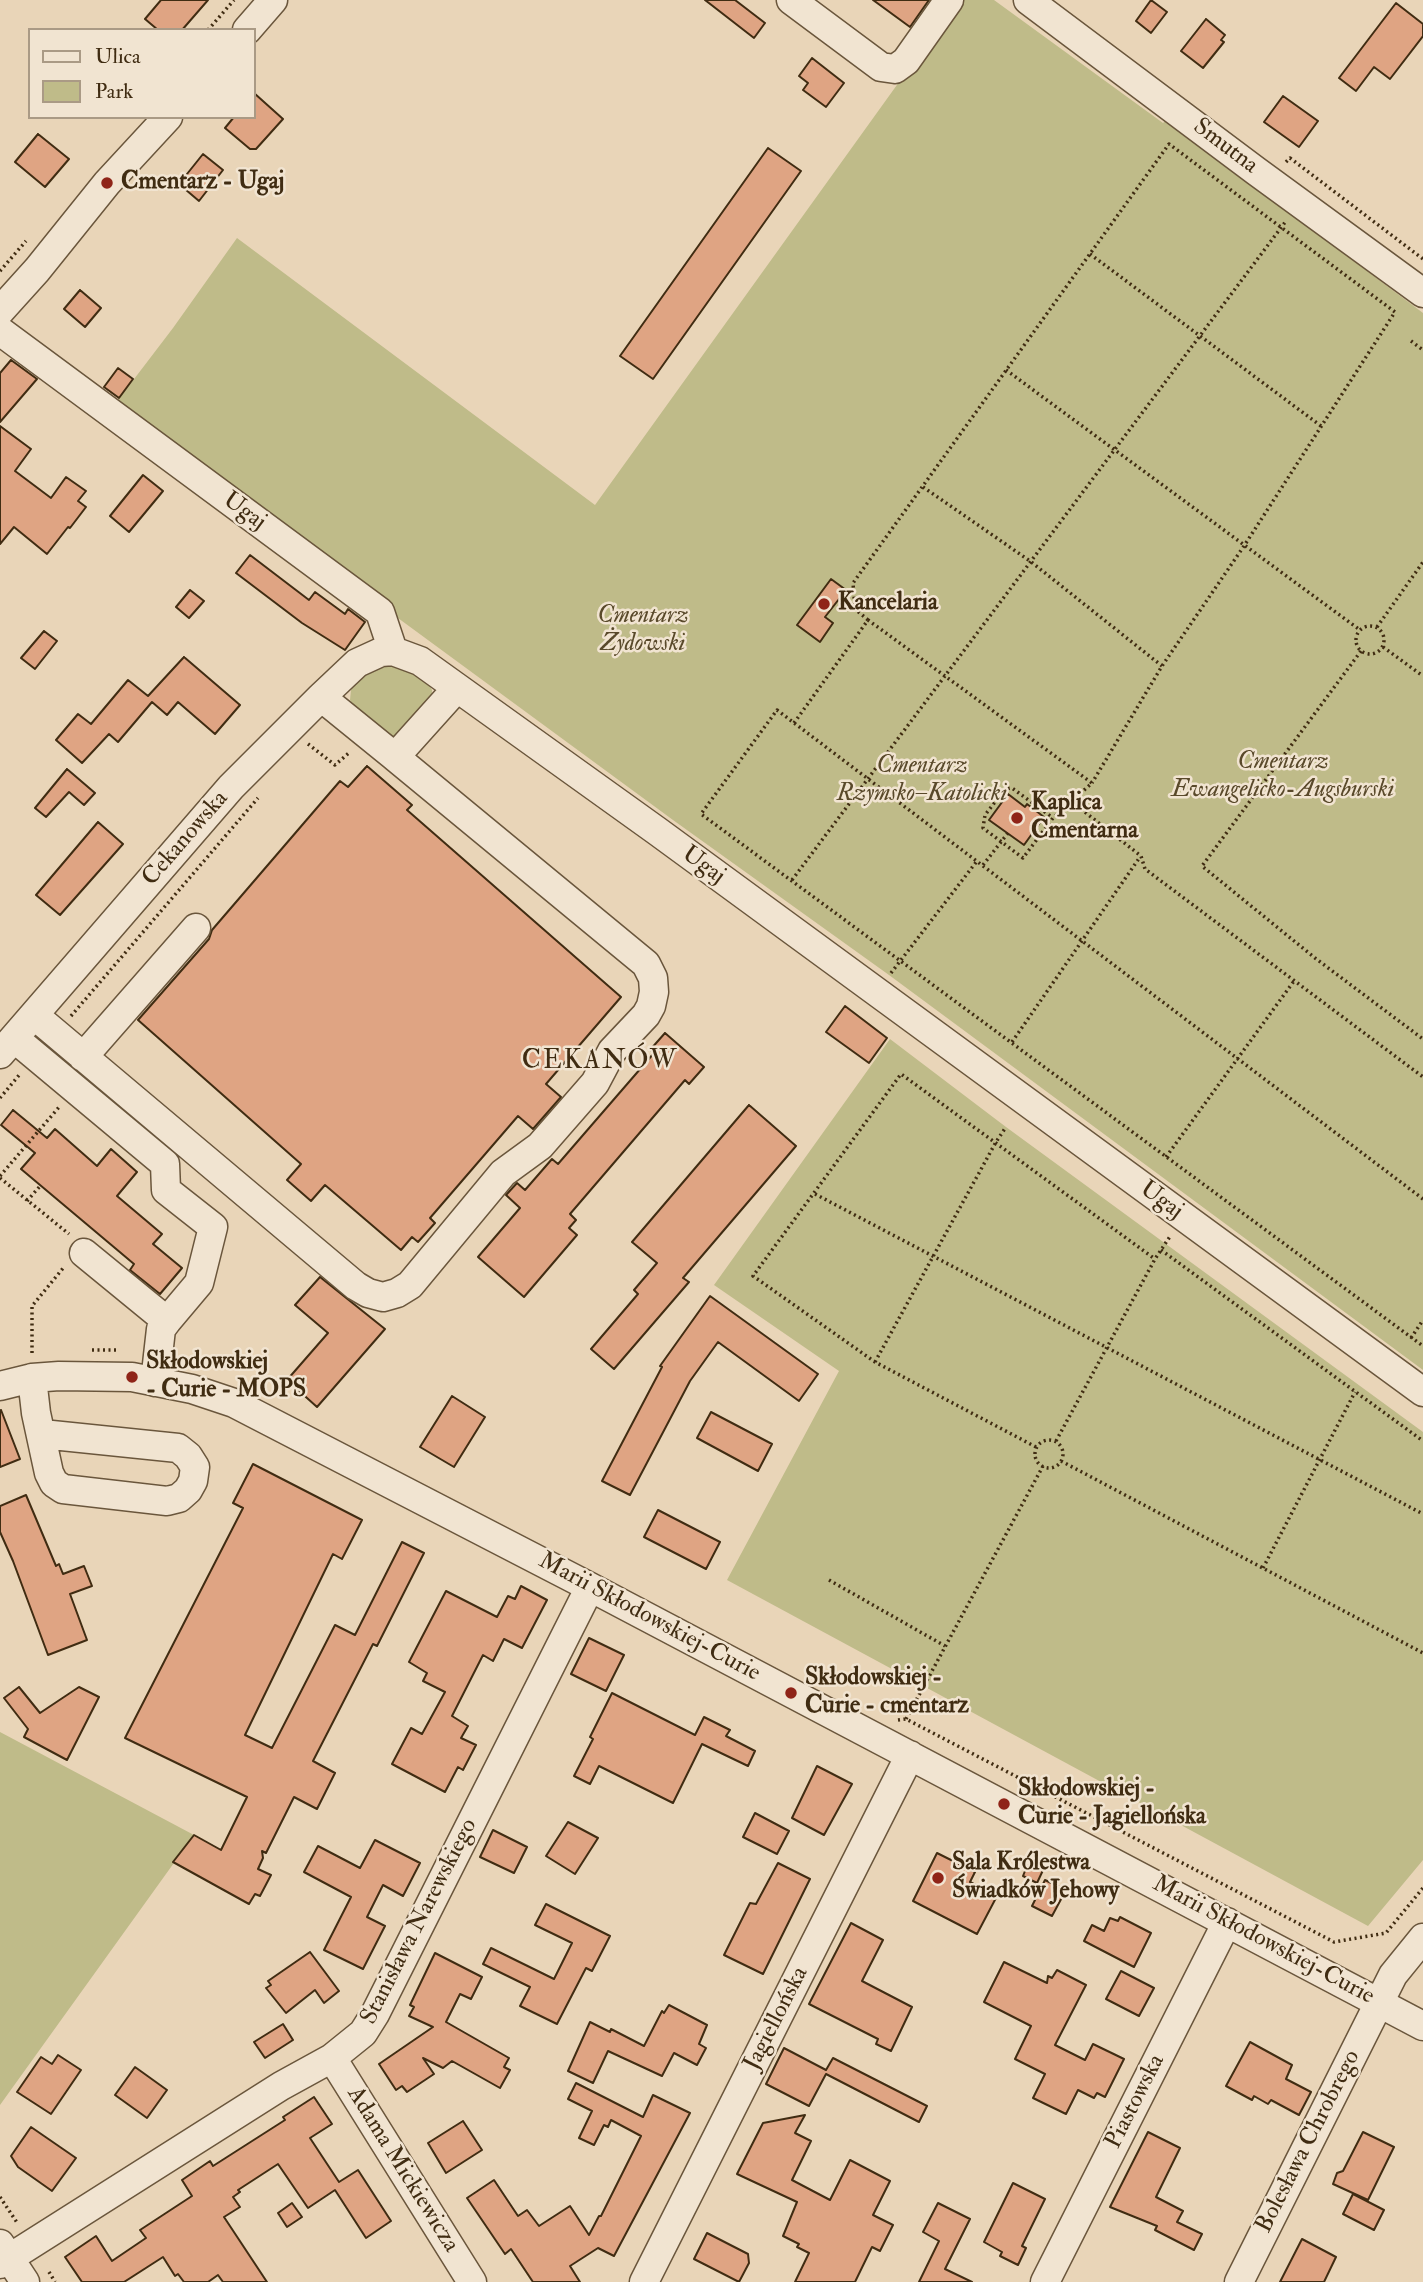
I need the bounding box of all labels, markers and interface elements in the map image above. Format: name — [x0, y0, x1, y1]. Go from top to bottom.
legend — [28, 28, 256, 119]
text: Ulica — [95, 43, 141, 70]
text: Park — [95, 78, 133, 105]
street label: Smutna — [1187, 113, 1263, 181]
place label: Cmentarz - Ugaj — [121, 169, 284, 197]
marker: Cmentarz - Ugaj — [99, 175, 115, 191]
street label: Ugaj — [217, 487, 271, 537]
place label: Kancelaria — [838, 590, 938, 618]
marker: Kancelaria — [816, 596, 832, 612]
park label: Cmentarz Żydowski — [598, 603, 688, 659]
park label: Cmentarz Ewangelicko-Augsburski — [1172, 749, 1394, 805]
park label: Cmentarz Rzymsko–Katolicki — [837, 753, 1007, 809]
street label: Cekanowska — [137, 786, 235, 892]
place label: Kaplica Cmentarna — [1031, 790, 1138, 846]
marker: Kaplica Cmentarna — [1009, 810, 1025, 826]
street label: Ugaj — [676, 841, 730, 891]
district label: CEKANÓW — [523, 1046, 677, 1078]
street label: Ugaj — [1134, 1176, 1188, 1226]
place label: Skłodowskiej - Curie - MOPS — [146, 1349, 306, 1405]
marker: Skłodowskiej - Curie - MOPS — [124, 1369, 140, 1385]
street label: Marii Skłodowskiej-Curie — [533, 1547, 765, 1689]
place label: Skłodowskiej - Curie - cmentarz — [805, 1665, 969, 1721]
marker: Skłodowskiej - Curie - cmentarz — [783, 1685, 799, 1701]
place label: Skłodowskiej - Curie - Jagiellońska — [1018, 1776, 1206, 1832]
marker: Skłodowskiej - Curie - Jagiellońska — [996, 1796, 1012, 1812]
street label: Stanisława Narewskiego — [356, 1814, 484, 2030]
place label: Sala Królestwa Świadków Jehowy — [952, 1850, 1119, 1906]
marker: Sala Królestwa Świadków Jehowy — [930, 1870, 946, 1886]
street label: Marii Skłodowskiej-Curie — [1147, 1870, 1379, 2012]
street label: Jagiellońska — [739, 1962, 815, 2076]
street label: Bolesława Chrobrego — [1250, 2046, 1368, 2238]
street label: Piastowska — [1100, 2050, 1172, 2154]
street label: Adama Mickiewicza — [340, 2082, 464, 2258]

